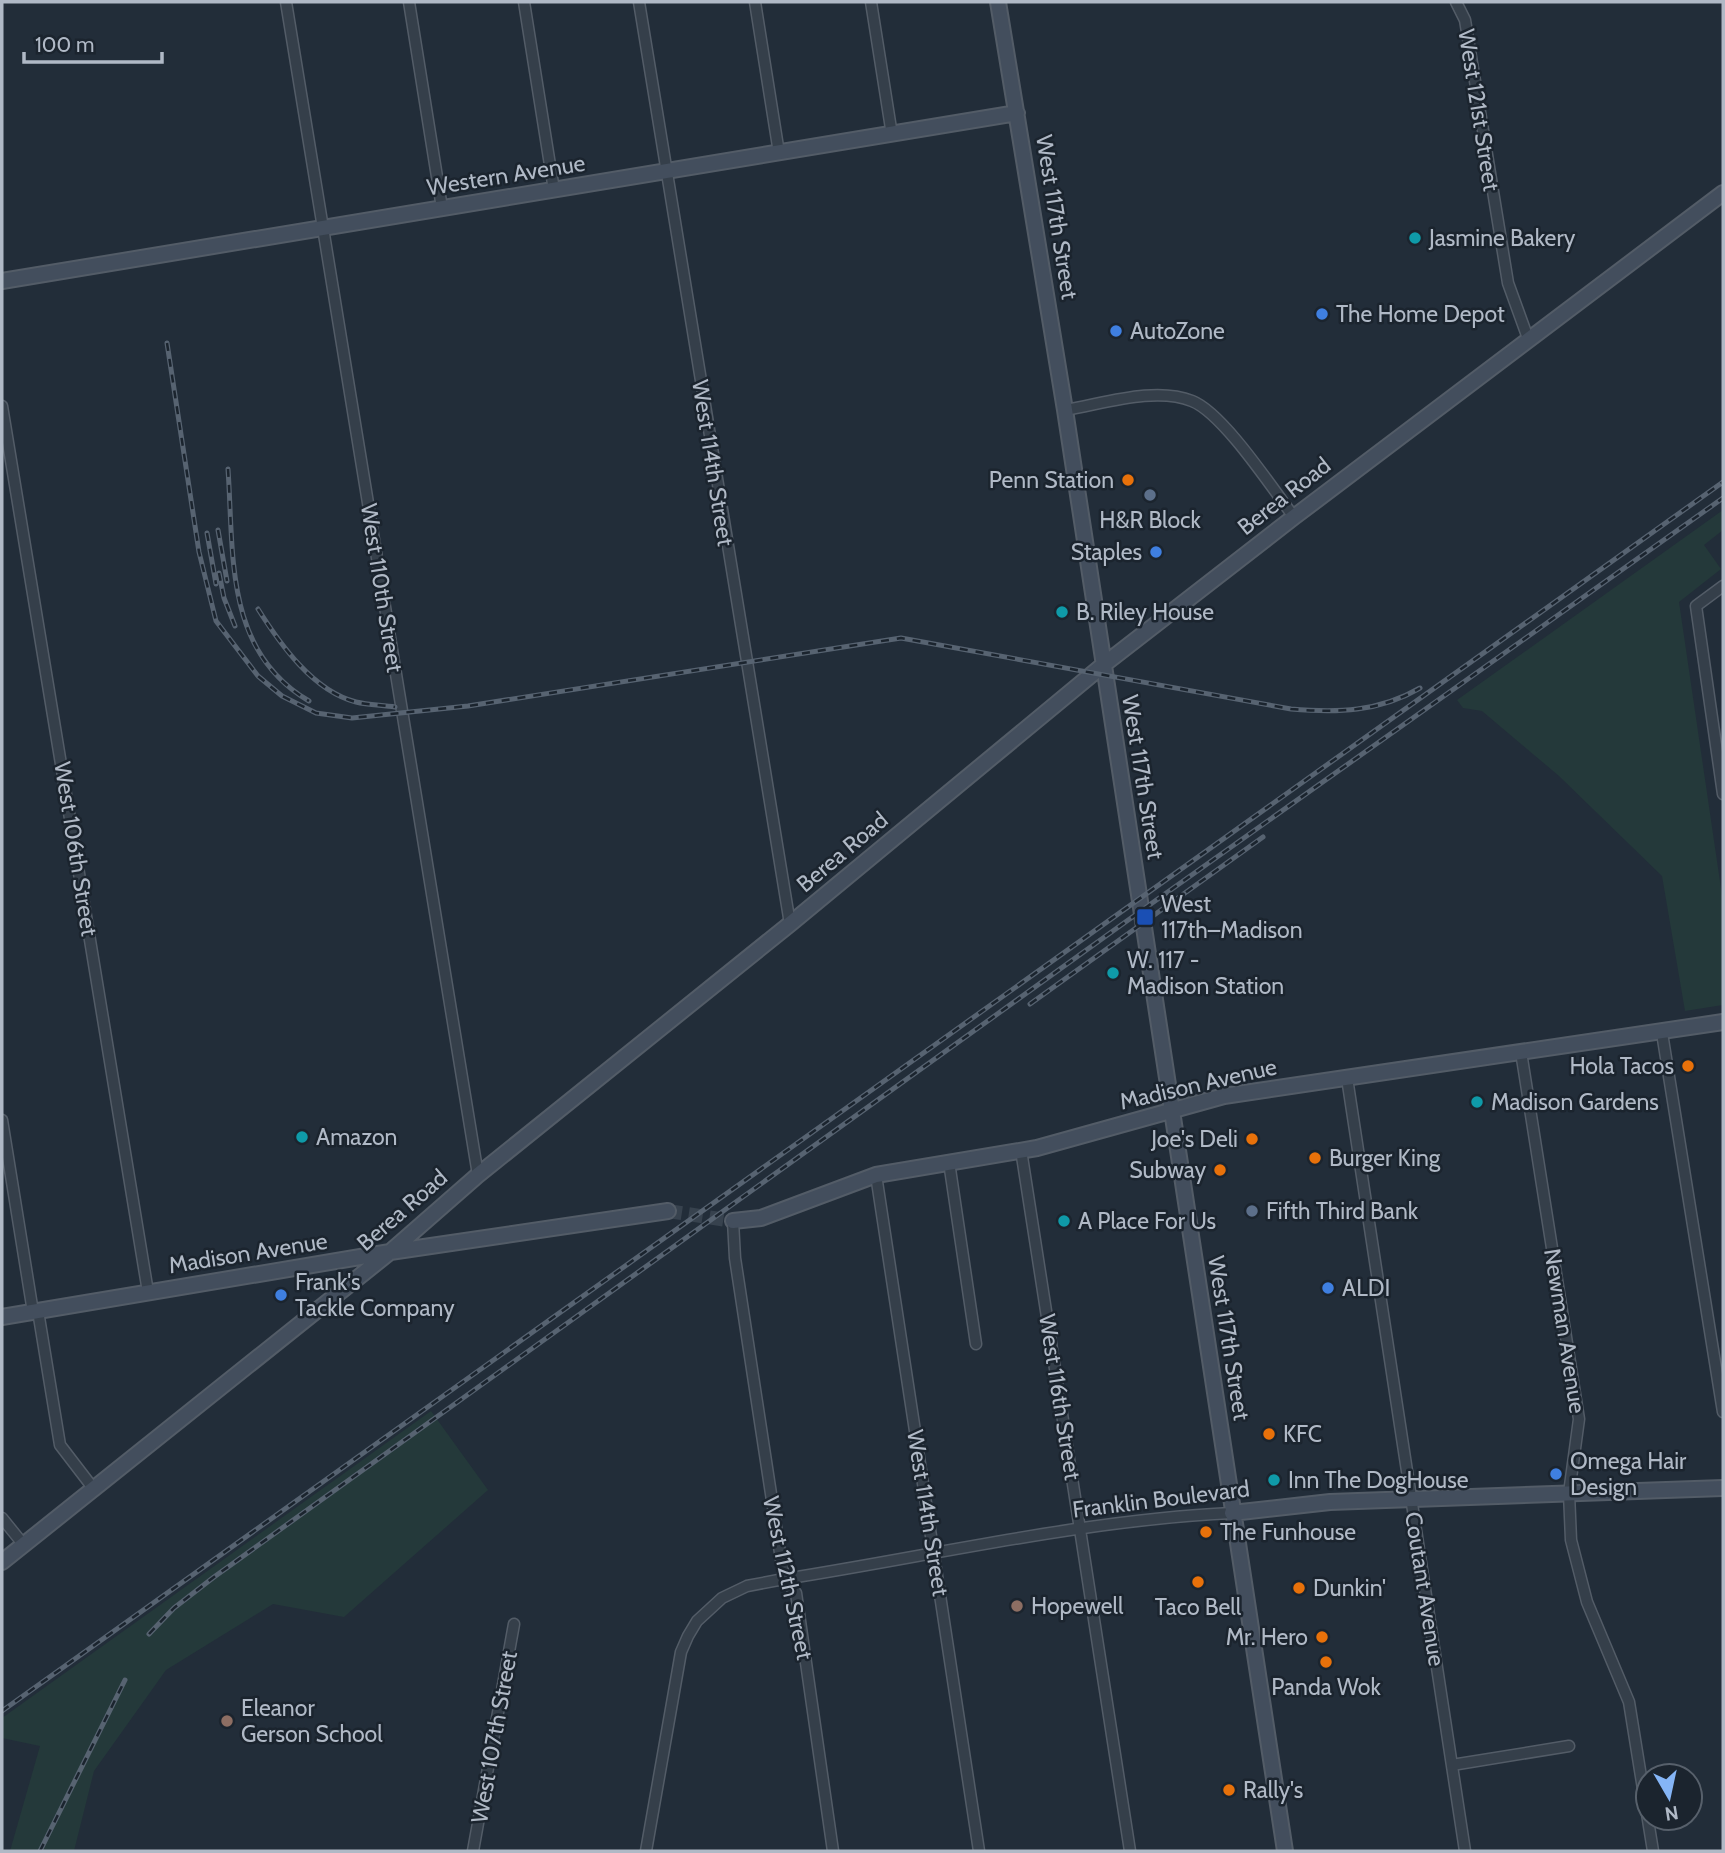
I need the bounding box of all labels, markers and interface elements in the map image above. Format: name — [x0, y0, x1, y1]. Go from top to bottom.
scale bar — [24, 21, 163, 65]
street label: West 121st Street — [1452, 27, 1506, 193]
text: 100 m — [35, 32, 94, 57]
street label: West 117th Street — [1030, 133, 1084, 301]
street label: Western Avenue — [425, 149, 587, 201]
place label: Jasmine Bakery — [1428, 224, 1576, 252]
marker: Jasmine Bakery — [1407, 230, 1423, 246]
place label: The Home Depot — [1336, 300, 1505, 328]
marker: The Home Depot — [1314, 306, 1330, 322]
place label: AutoZone — [1130, 317, 1225, 345]
marker: AutoZone — [1108, 323, 1124, 339]
street label: West 114th Street — [686, 378, 740, 548]
street label: Berea Road — [1232, 451, 1336, 541]
place label: Penn Station — [989, 466, 1114, 494]
marker: Penn Station — [1120, 472, 1136, 488]
marker: H&R Block — [1142, 487, 1158, 503]
street label: West 110th Street — [355, 502, 409, 675]
place label: H&R Block — [1099, 506, 1202, 534]
place label: Staples — [1071, 538, 1142, 566]
marker: Staples — [1148, 544, 1164, 560]
place label: B. Riley House — [1076, 598, 1214, 626]
marker: B. Riley House — [1054, 604, 1070, 620]
street label: West 117th Street — [1116, 693, 1170, 861]
street label: West 106th Street — [48, 760, 104, 938]
street label: Berea Road — [791, 806, 893, 898]
place label: West 117th–Madison — [1161, 890, 1303, 944]
marker: West 117th–Madison — [1135, 907, 1155, 927]
place label: W. 117 - Madison Station — [1127, 946, 1284, 1000]
marker: W. 117 - Madison Station — [1105, 965, 1121, 981]
street label: Madison Avenue — [1117, 1052, 1279, 1116]
place label: Hola Tacos — [1569, 1052, 1674, 1080]
marker: Hola Tacos — [1680, 1058, 1696, 1074]
place label: Madison Gardens — [1491, 1088, 1659, 1116]
marker: Madison Gardens — [1469, 1094, 1485, 1110]
place label: Amazon — [316, 1123, 397, 1151]
place label: Joe's Deli — [1150, 1125, 1238, 1153]
marker: Amazon — [294, 1129, 310, 1145]
marker: Joe's Deli — [1244, 1131, 1260, 1147]
place label: Burger King — [1329, 1144, 1441, 1172]
marker: Burger King — [1307, 1150, 1323, 1166]
place label: Subway — [1129, 1156, 1206, 1184]
marker: Subway — [1212, 1162, 1228, 1178]
street label: Berea Road — [351, 1163, 453, 1257]
place label: Fifth Third Bank — [1266, 1197, 1419, 1225]
marker: Fifth Third Bank — [1244, 1203, 1260, 1219]
place label: A Place For Us — [1078, 1207, 1216, 1235]
marker: A Place For Us — [1056, 1213, 1072, 1229]
street label: Madison Avenue — [167, 1227, 330, 1279]
street label: Newman Avenue — [1538, 1247, 1592, 1416]
street label: West 117th Street — [1202, 1254, 1256, 1422]
place label: Frank's Tackle Company — [295, 1268, 455, 1322]
place label: ALDI — [1342, 1274, 1390, 1302]
marker: ALDI — [1320, 1280, 1336, 1296]
marker: Frank's Tackle Company — [273, 1287, 289, 1303]
street label: West 116th Street — [1033, 1312, 1087, 1482]
place label: KFC — [1283, 1420, 1322, 1448]
marker: KFC — [1261, 1426, 1277, 1442]
street label: West 114th Street — [901, 1428, 955, 1598]
place label: Omega Hair Design — [1570, 1447, 1687, 1501]
place label: Inn The DogHouse — [1288, 1466, 1469, 1494]
marker: Omega Hair Design — [1548, 1466, 1564, 1482]
marker: Inn The DogHouse — [1266, 1472, 1282, 1488]
street label: Franklin Boulevard — [1071, 1474, 1251, 1524]
street label: West 112th Street — [757, 1494, 819, 1663]
street label: Coutant Avenue — [1399, 1510, 1451, 1668]
place label: The Funhouse — [1220, 1518, 1356, 1546]
marker: The Funhouse — [1198, 1524, 1214, 1540]
marker: Taco Bell — [1190, 1574, 1206, 1590]
place label: Dunkin' — [1313, 1574, 1386, 1602]
marker: Dunkin' — [1291, 1580, 1307, 1596]
place label: Hopewell — [1031, 1592, 1124, 1620]
place label: Taco Bell — [1155, 1593, 1242, 1621]
marker: Hopewell — [1009, 1598, 1025, 1614]
place label: Mr. Hero — [1226, 1623, 1308, 1651]
marker: Mr. Hero — [1314, 1629, 1330, 1645]
street label: West 107th Street — [465, 1648, 523, 1825]
marker: Panda Wok — [1318, 1654, 1334, 1670]
place label: Panda Wok — [1271, 1673, 1381, 1701]
place label: Eleanor Gerson School — [241, 1694, 383, 1748]
marker: Eleanor Gerson School — [219, 1713, 235, 1729]
north arrow — [1634, 1762, 1704, 1832]
place label: Rally's — [1243, 1776, 1303, 1804]
marker: Rally's — [1221, 1782, 1237, 1798]
text: N — [1663, 1801, 1680, 1826]

